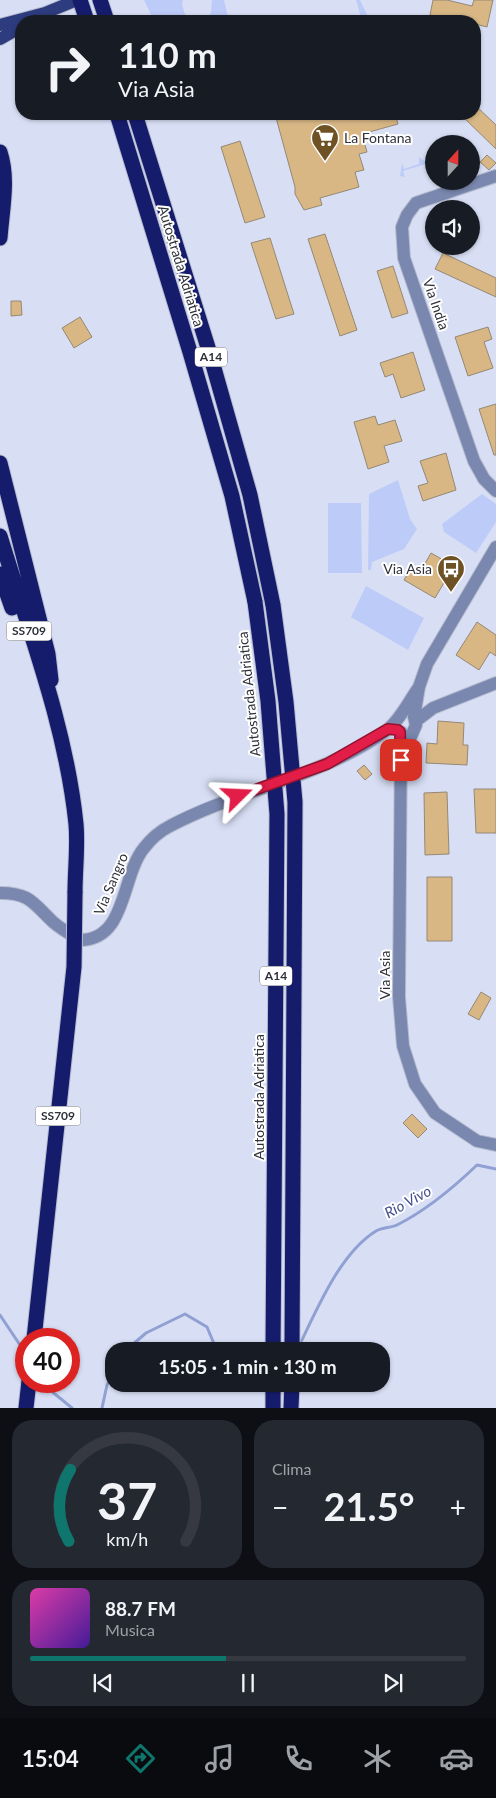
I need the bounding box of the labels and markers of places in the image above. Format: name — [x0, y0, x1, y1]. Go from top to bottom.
supermarket icon: La Fontana — [310, 123, 340, 162]
place label: La Fontana — [344, 129, 411, 146]
bus stop icon: Via Asia — [436, 554, 466, 593]
place label: Via Asia — [383, 560, 432, 577]
pin — [380, 739, 422, 781]

